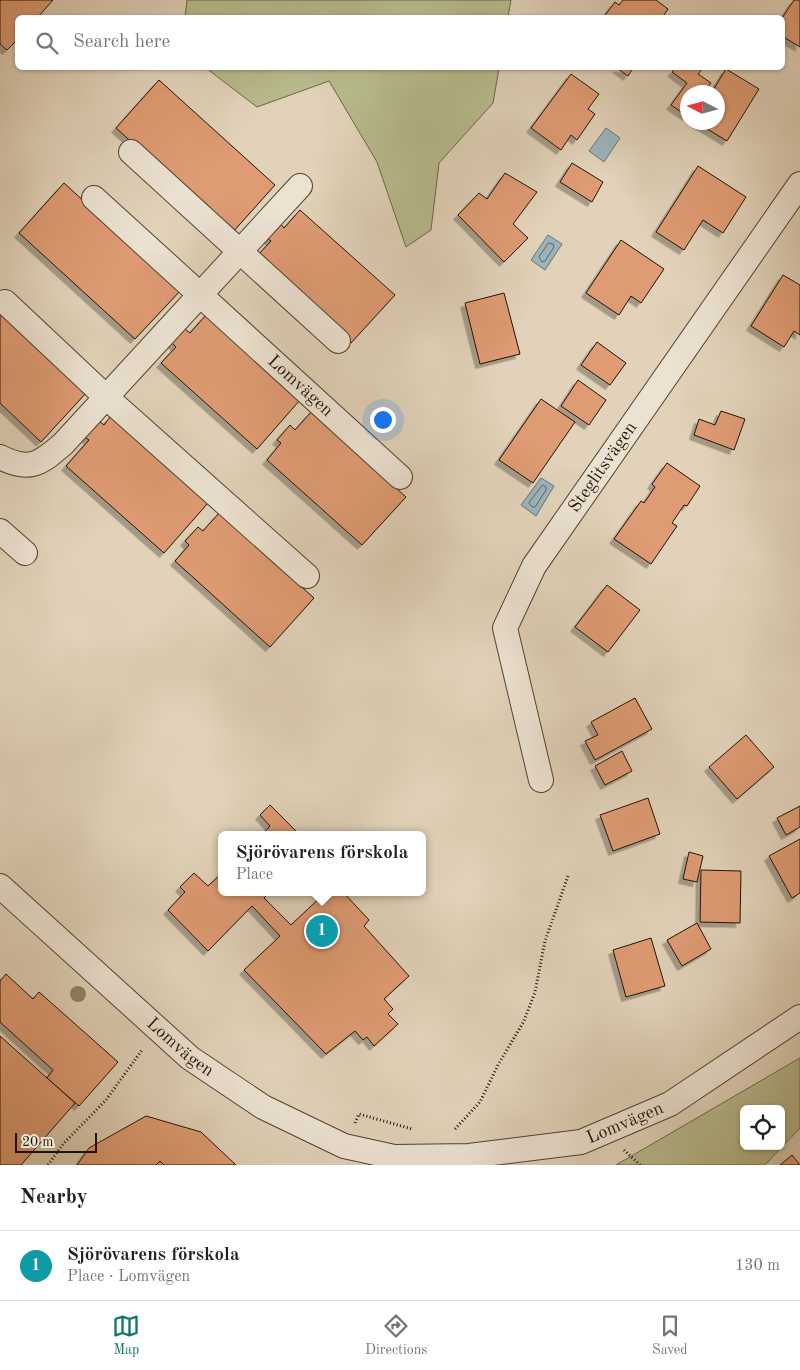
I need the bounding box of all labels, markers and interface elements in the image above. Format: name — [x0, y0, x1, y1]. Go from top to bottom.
search box — [15, 15, 785, 70]
icon: search — [33, 29, 61, 57]
text: Search here — [73, 33, 170, 52]
north arrow — [680, 85, 725, 130]
street label: Lomvägen — [264, 352, 337, 420]
your location — [370, 407, 396, 433]
street label: Steglitsvägen — [565, 419, 640, 516]
popup — [218, 831, 426, 896]
text: Sjörövarens förskola — [236, 844, 408, 863]
text: Place — [236, 867, 273, 883]
pin: 1 — [306, 912, 338, 950]
street label: Lomvägen — [143, 1014, 217, 1080]
street label: Lomvägen — [584, 1099, 666, 1148]
map controls — [740, 1105, 785, 1150]
button: locate — [740, 1105, 785, 1150]
scale bar — [15, 1130, 98, 1153]
text: 20 m — [22, 1135, 53, 1149]
text: Nearby — [20, 1187, 88, 1208]
text: Sjörövarens förskola — [67, 1246, 240, 1265]
text: 1 — [31, 1258, 41, 1274]
text: 130 m — [735, 1258, 780, 1274]
text: Place · Lomvägen — [67, 1269, 190, 1285]
tab: Map — [112, 1312, 140, 1359]
tab: Directions — [365, 1312, 427, 1359]
tab: Saved — [652, 1312, 688, 1359]

